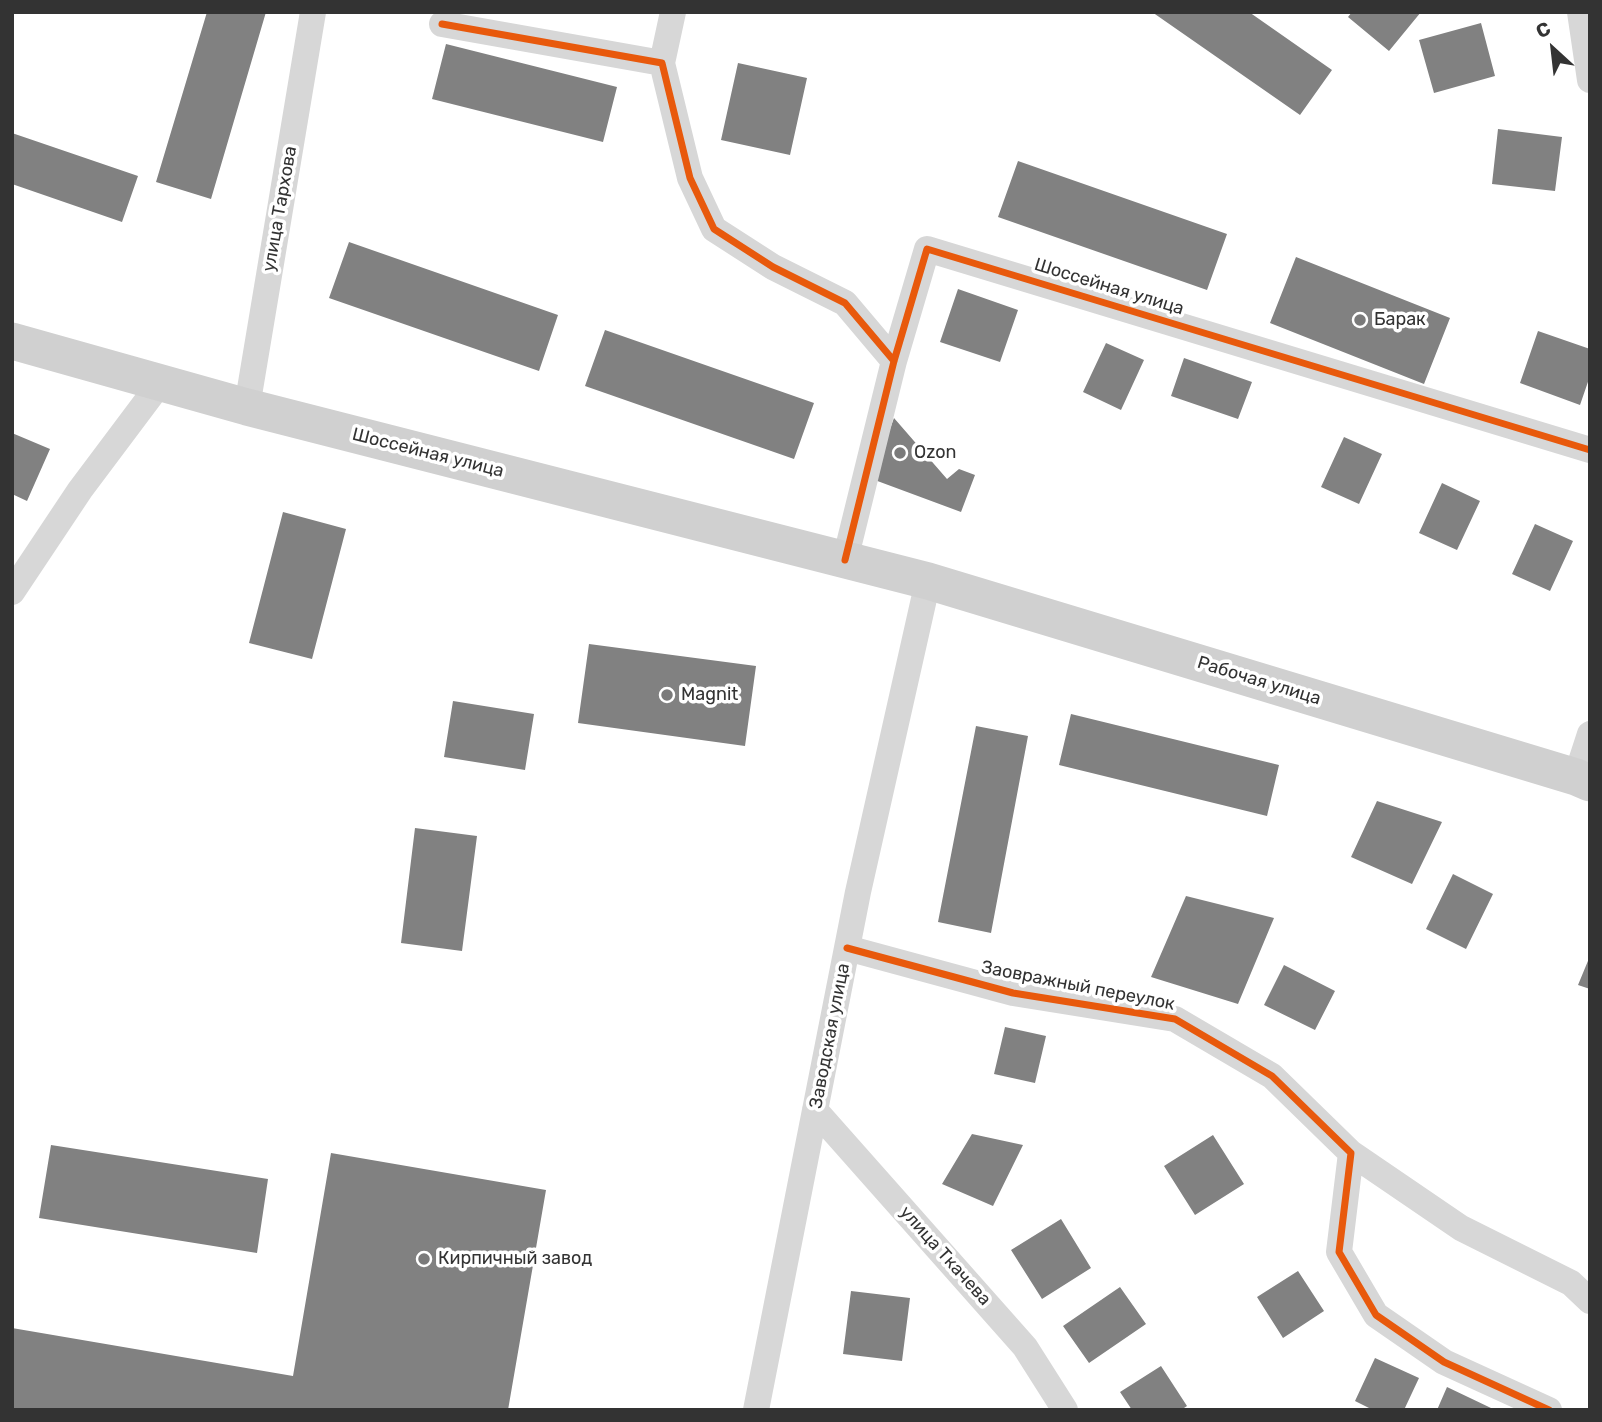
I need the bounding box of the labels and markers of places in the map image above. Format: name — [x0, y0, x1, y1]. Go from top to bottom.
place label: Барак — [1374, 309, 1426, 331]
marker: Барак — [1352, 312, 1368, 328]
place label: Ozon — [914, 442, 956, 464]
marker: Ozon — [892, 445, 908, 461]
place label: Magnit — [681, 684, 738, 706]
marker: Magnit — [659, 687, 675, 703]
place label: Кирпичный завод — [438, 1248, 592, 1270]
marker: Кирпичный завод — [416, 1251, 432, 1267]

